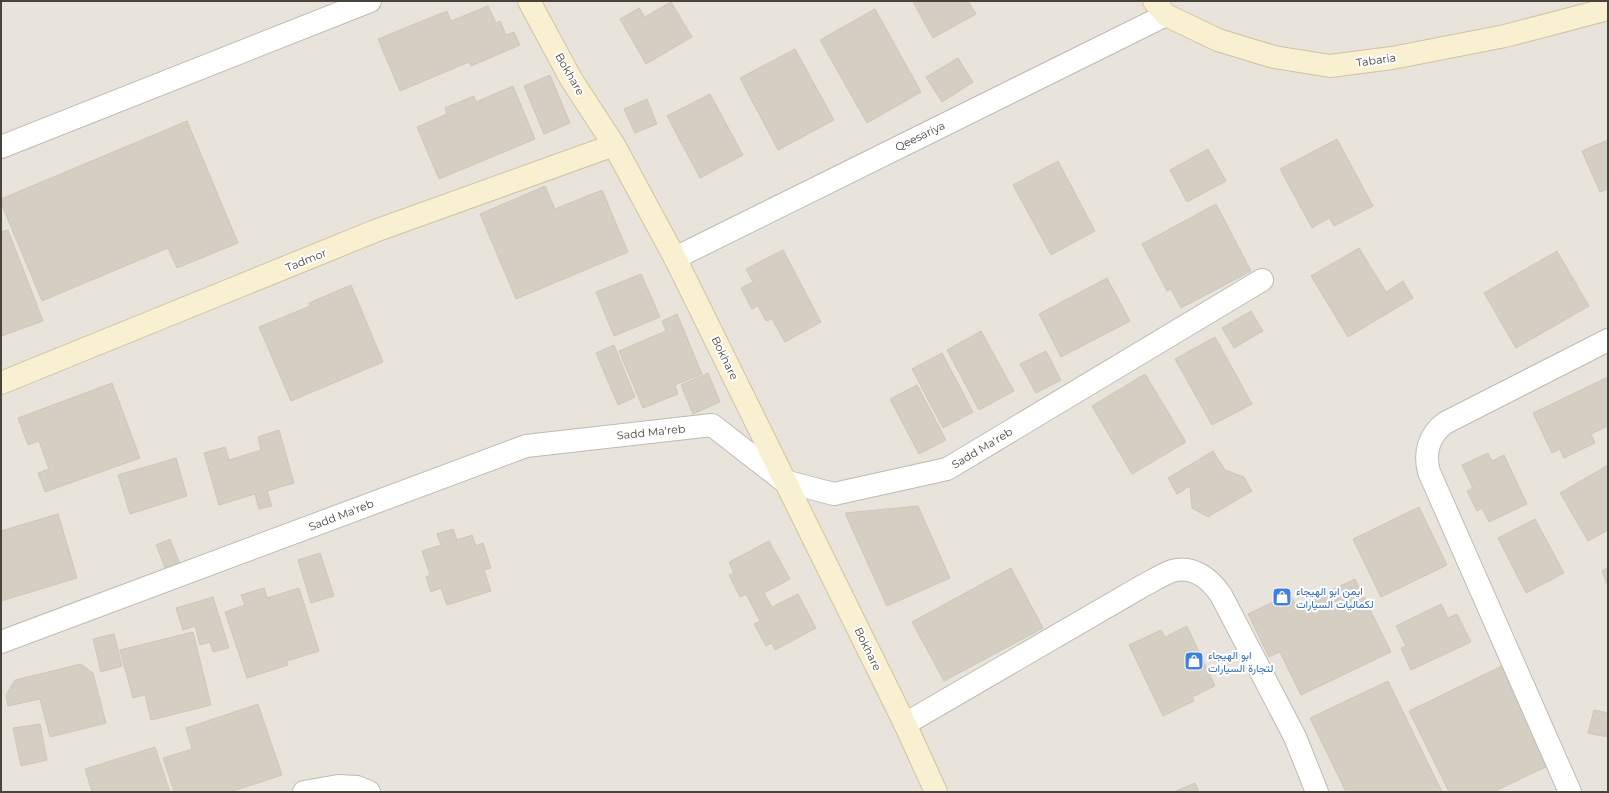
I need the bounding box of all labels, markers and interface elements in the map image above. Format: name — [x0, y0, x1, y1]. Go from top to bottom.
street label: Bokhare — [552, 50, 588, 98]
street label: Tabaria — [1355, 50, 1397, 70]
street label: Qeesariya — [893, 118, 947, 154]
street label: Tadmor — [283, 245, 329, 275]
street label: Bokhare — [708, 334, 742, 382]
street label: Sadd Ma'reb — [616, 421, 686, 443]
street label: Sadd Ma'reb — [949, 424, 1015, 472]
street label: Sadd Ma'reb — [306, 496, 376, 534]
place label: ايمن ابو الهيجاء لكماليات السيارات — [1296, 584, 1374, 611]
shop icon: ايمن ابو الهيجاء لكماليات السيارات — [1271, 586, 1293, 608]
street label: Bokhare — [851, 625, 885, 673]
place label: ابو الهيجاء لتجارة السيارات — [1208, 648, 1273, 675]
shop icon: ابو الهيجاء لتجارة السيارات — [1183, 650, 1205, 672]

